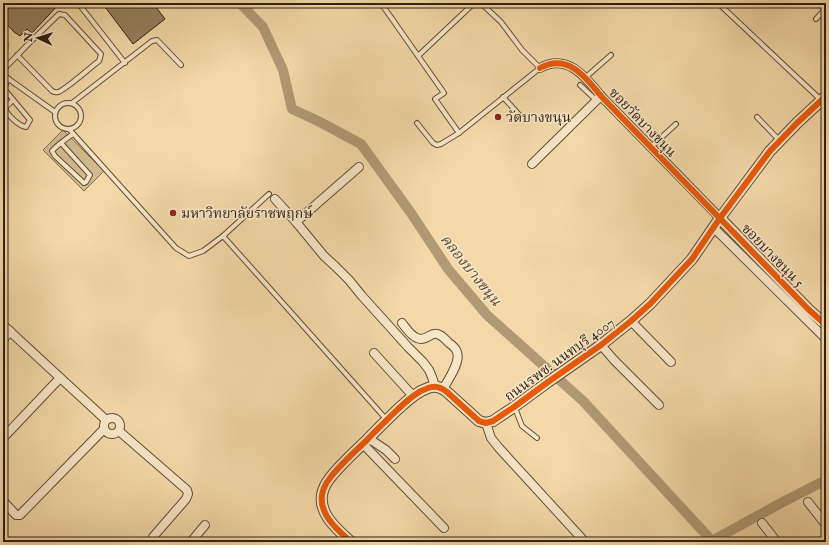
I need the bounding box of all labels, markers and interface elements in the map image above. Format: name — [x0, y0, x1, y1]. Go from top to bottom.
north arrow — [18, 18, 58, 58]
text: N — [22, 32, 36, 44]
street label: ซอยวัดบางขนุน — [604, 84, 680, 161]
place label: วัดบางขนุน — [506, 109, 571, 127]
marker: วัดบางขนุน — [493, 112, 503, 122]
place label: มหาวิทยาลัยราชพฤกษ์ — [181, 204, 313, 223]
marker: มหาวิทยาลัยราชพฤกษ์ — [168, 208, 178, 218]
street label: ซอยบางขนุน 5 — [737, 220, 807, 292]
water label: คลองบางขนุน — [436, 230, 506, 310]
street label: ถนนรพช. นนทบุรี 4007 — [501, 314, 618, 406]

